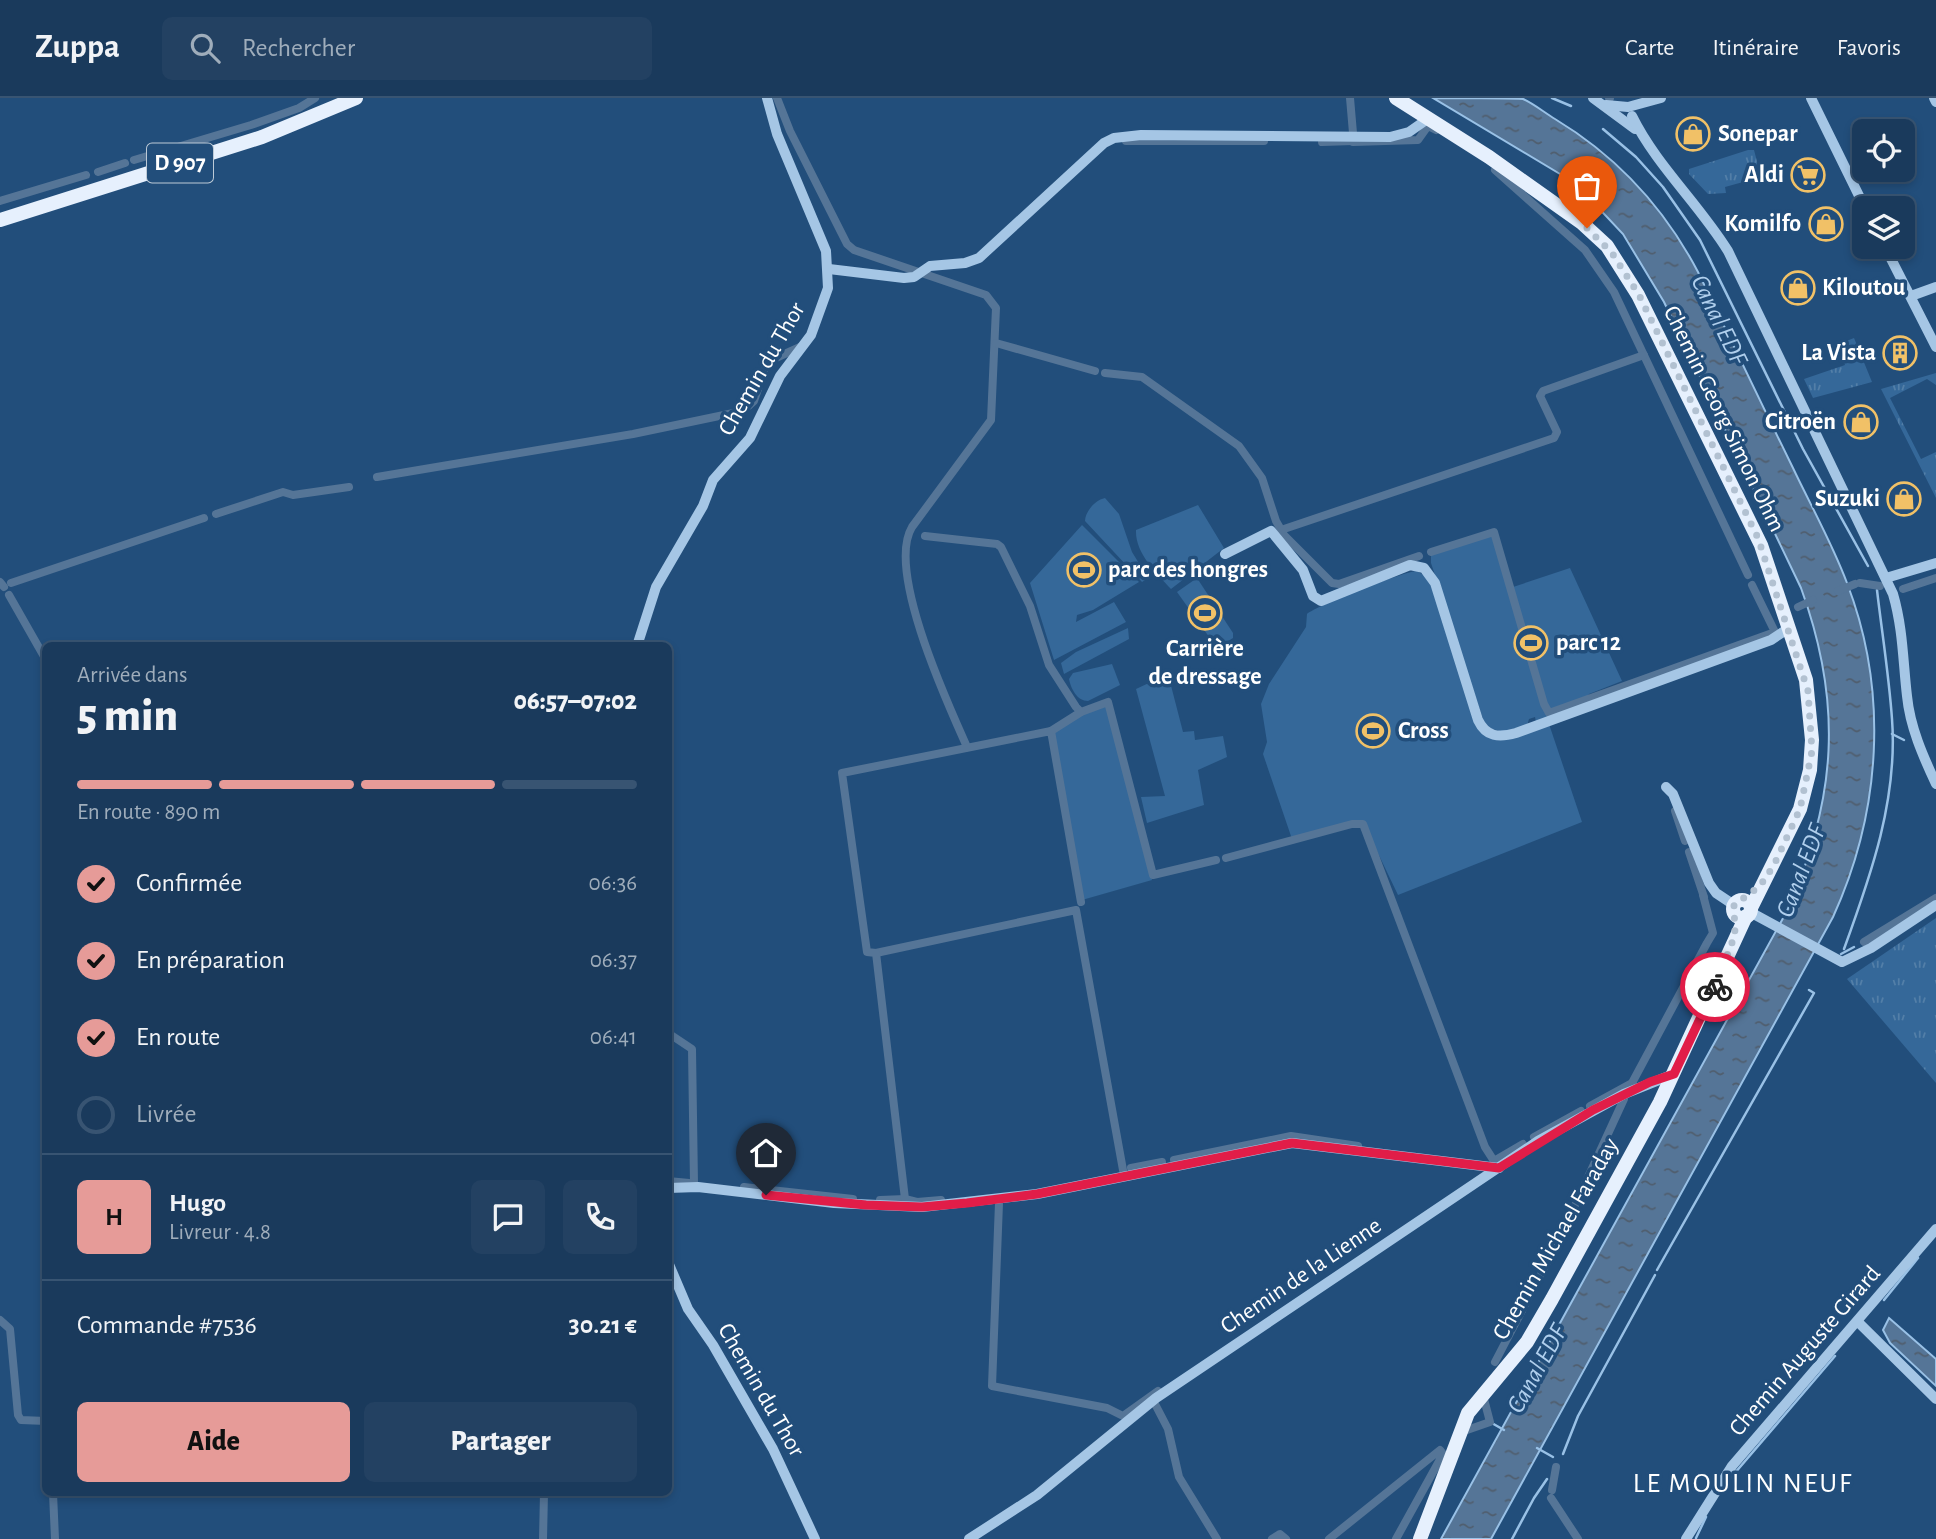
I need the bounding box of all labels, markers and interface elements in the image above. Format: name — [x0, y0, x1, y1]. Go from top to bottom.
search box — [162, 17, 652, 80]
icon: search — [186, 29, 224, 67]
text: Zuppa — [35, 31, 120, 64]
text: Rechercher — [242, 35, 355, 61]
text: Carte — [1625, 36, 1674, 60]
text: Itinéraire — [1712, 36, 1799, 60]
text: Favoris — [1837, 36, 1901, 60]
shop icon: Sonepar — [1674, 115, 1712, 153]
map controls — [1852, 119, 1915, 259]
button: locate — [1852, 119, 1915, 182]
place label: Sonepar — [1718, 122, 1798, 146]
road number: D 907 — [147, 144, 213, 183]
pin — [1557, 156, 1617, 228]
supermarket icon: Aldi — [1789, 156, 1827, 194]
place label: Aldi — [1744, 163, 1784, 187]
icon: bag — [1568, 167, 1606, 205]
button: layers — [1852, 196, 1915, 259]
shop icon: Komilfo — [1807, 205, 1845, 243]
place label: Komilfo — [1724, 212, 1801, 236]
shop icon: Kiloutou — [1779, 269, 1817, 307]
water label: Canal EDF — [1686, 271, 1753, 371]
place label: Kiloutou — [1822, 276, 1906, 300]
street label: Chemin du Thor — [714, 298, 810, 440]
street label: Chemin Georg Simon Ohm — [1659, 302, 1789, 536]
building icon: La Vista — [1881, 334, 1919, 372]
place label: La Vista — [1801, 341, 1876, 365]
shop icon: Citroën — [1842, 403, 1880, 441]
place label: Citroën — [1765, 410, 1836, 434]
shop icon: Suzuki — [1885, 480, 1923, 518]
place label: Suzuki — [1815, 487, 1880, 511]
sports icon: parc des hongres — [1065, 551, 1103, 589]
place label: parc des hongres — [1108, 558, 1268, 582]
sports icon: Carrière de dressage — [1186, 594, 1224, 632]
sports icon: parc 12 — [1512, 624, 1550, 662]
place label: parc 12 — [1556, 631, 1621, 655]
place label: Carrière de dressage — [1148, 637, 1262, 689]
text: Arrivée dans — [77, 664, 188, 687]
text: 06:57–07:02 — [514, 688, 637, 714]
text: 5 min — [77, 693, 178, 739]
sports icon: Cross — [1354, 712, 1392, 750]
place label: Cross — [1398, 719, 1449, 743]
text: En route · 890 m — [77, 801, 220, 824]
water label: Canal EDF — [1772, 819, 1831, 921]
icon: check — [77, 865, 115, 903]
text: Confirmée — [136, 870, 242, 896]
text: 06:36 — [588, 872, 637, 895]
icon: check — [77, 942, 115, 980]
text: En préparation — [136, 947, 285, 973]
text: 06:37 — [590, 949, 637, 972]
courier — [1680, 952, 1750, 1022]
icon: bike — [1696, 968, 1734, 1006]
icon: check — [77, 1019, 115, 1057]
text: En route — [136, 1024, 220, 1050]
text: 06:41 — [590, 1026, 637, 1049]
text: Livrée — [136, 1101, 196, 1127]
pin — [736, 1123, 796, 1195]
icon: home — [747, 1134, 785, 1172]
street label: Chemin Michael Faraday — [1488, 1134, 1624, 1344]
button: chat — [471, 1180, 545, 1254]
button: phone — [563, 1180, 637, 1254]
text: Hugo — [169, 1190, 226, 1216]
text: H — [105, 1204, 123, 1230]
street label: Chemin de la Lienne — [1216, 1213, 1386, 1339]
text: Livreur · 4.8 — [169, 1221, 271, 1244]
street label: Chemin Auguste Girard — [1725, 1261, 1885, 1441]
text: Commande #7536 — [77, 1312, 257, 1338]
text: 30.21 € — [569, 1312, 637, 1338]
street label: Chemin du Thor — [713, 1319, 809, 1461]
water label: Canal EDF — [1502, 1319, 1573, 1418]
button: Aide — [77, 1402, 350, 1482]
button: Partager — [364, 1402, 637, 1482]
district label: LE MOULIN NEUF — [1633, 1470, 1853, 1498]

